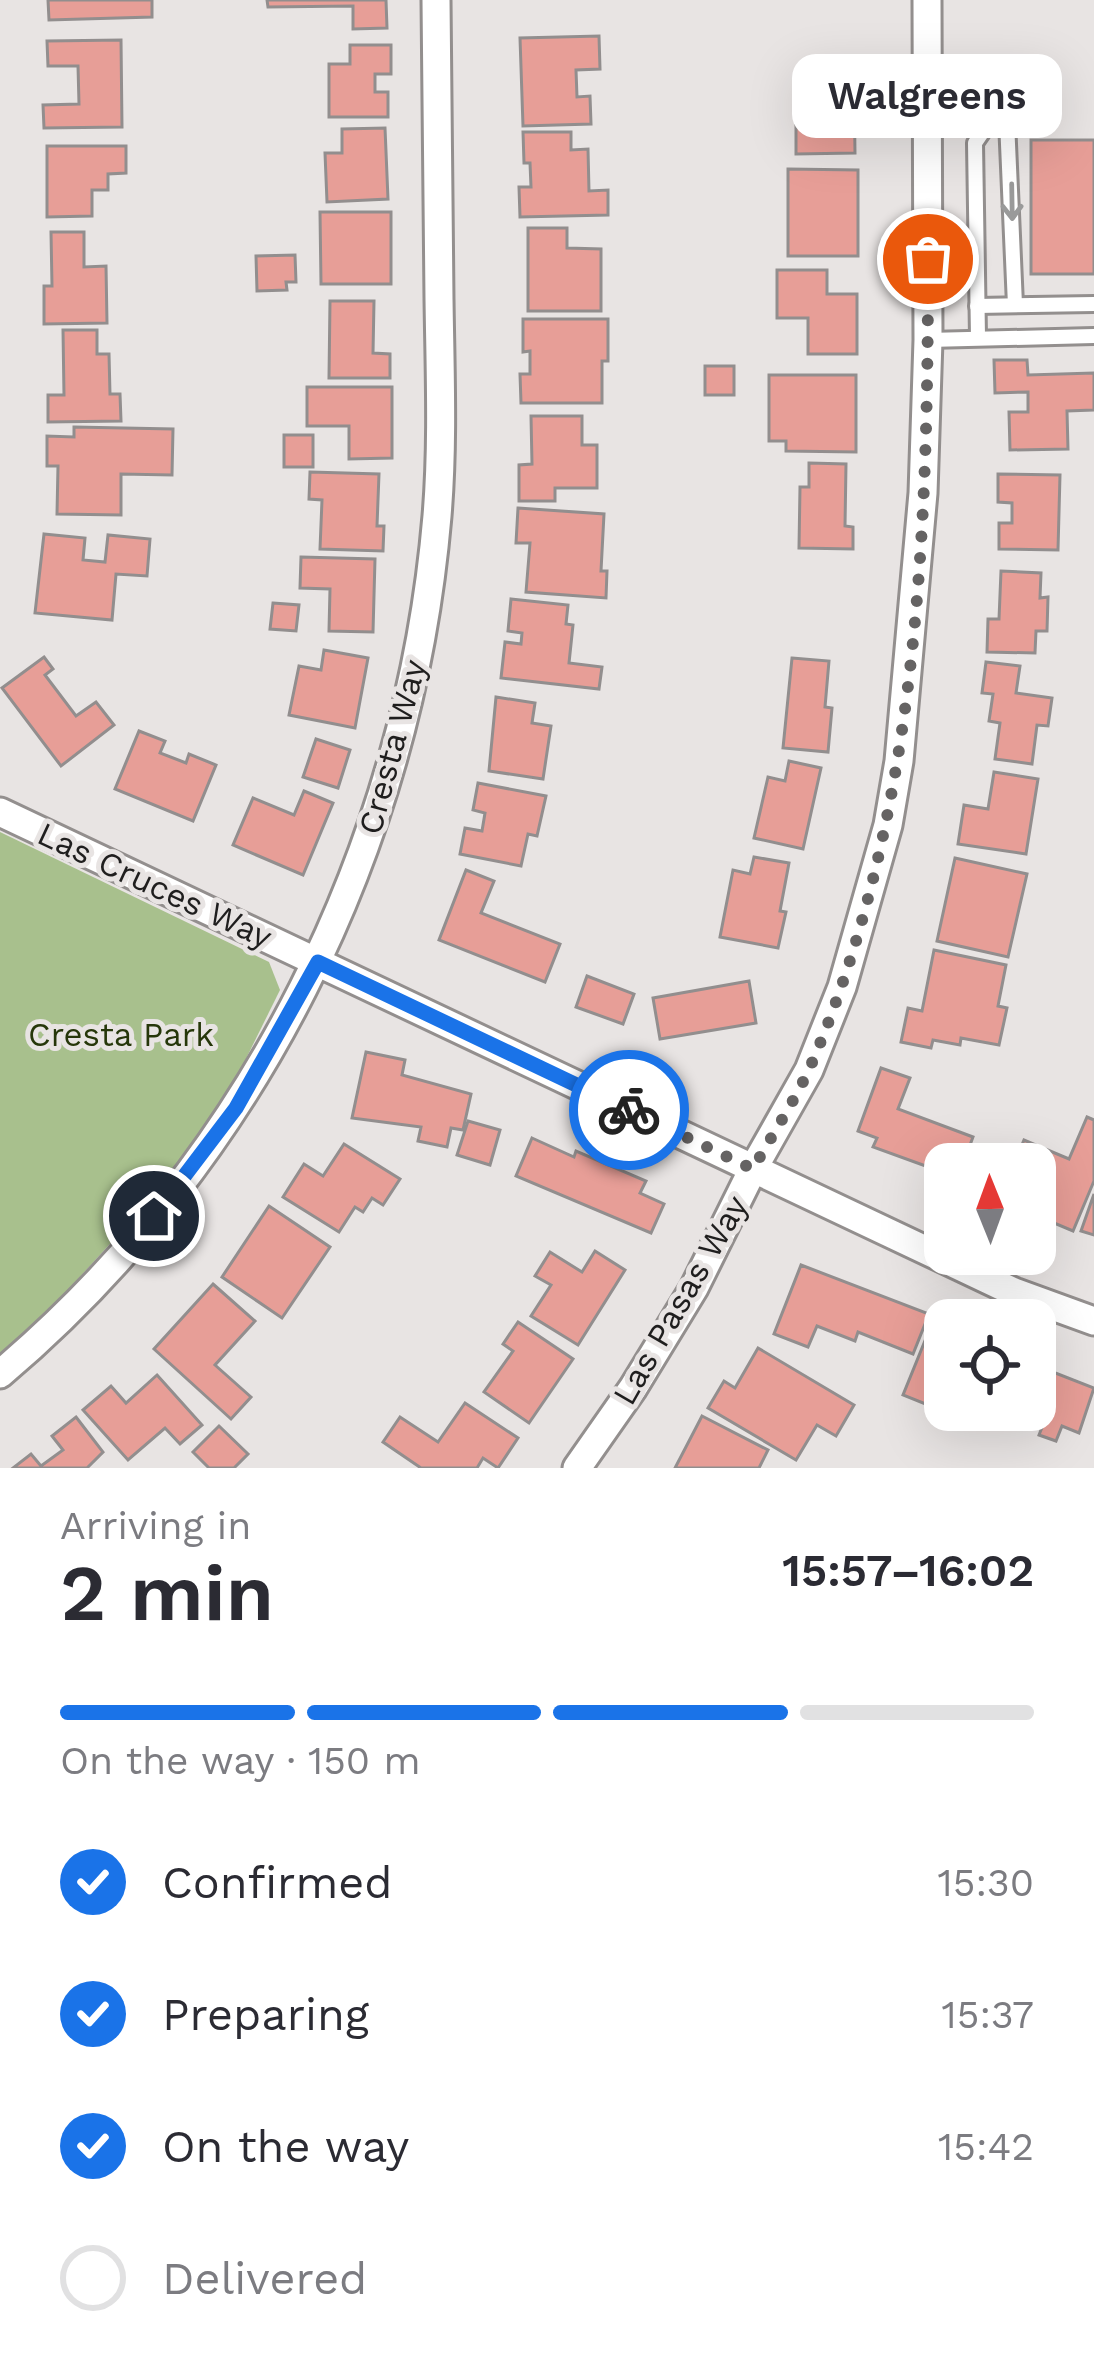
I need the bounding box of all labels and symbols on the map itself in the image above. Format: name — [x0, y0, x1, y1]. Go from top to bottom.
callout: Walgreens — [793, 55, 1063, 139]
one-way arrow — [1001, 182, 1024, 221]
pin — [877, 208, 979, 310]
street label: Cresta Way — [350, 655, 434, 839]
street label: Las Cruces Way — [32, 814, 278, 956]
park label: Cresta Park — [28, 1015, 214, 1054]
courier — [569, 1050, 689, 1170]
north arrow — [924, 1143, 1056, 1275]
pin — [103, 1165, 205, 1267]
street label: Las Pasas Way — [604, 1189, 756, 1411]

